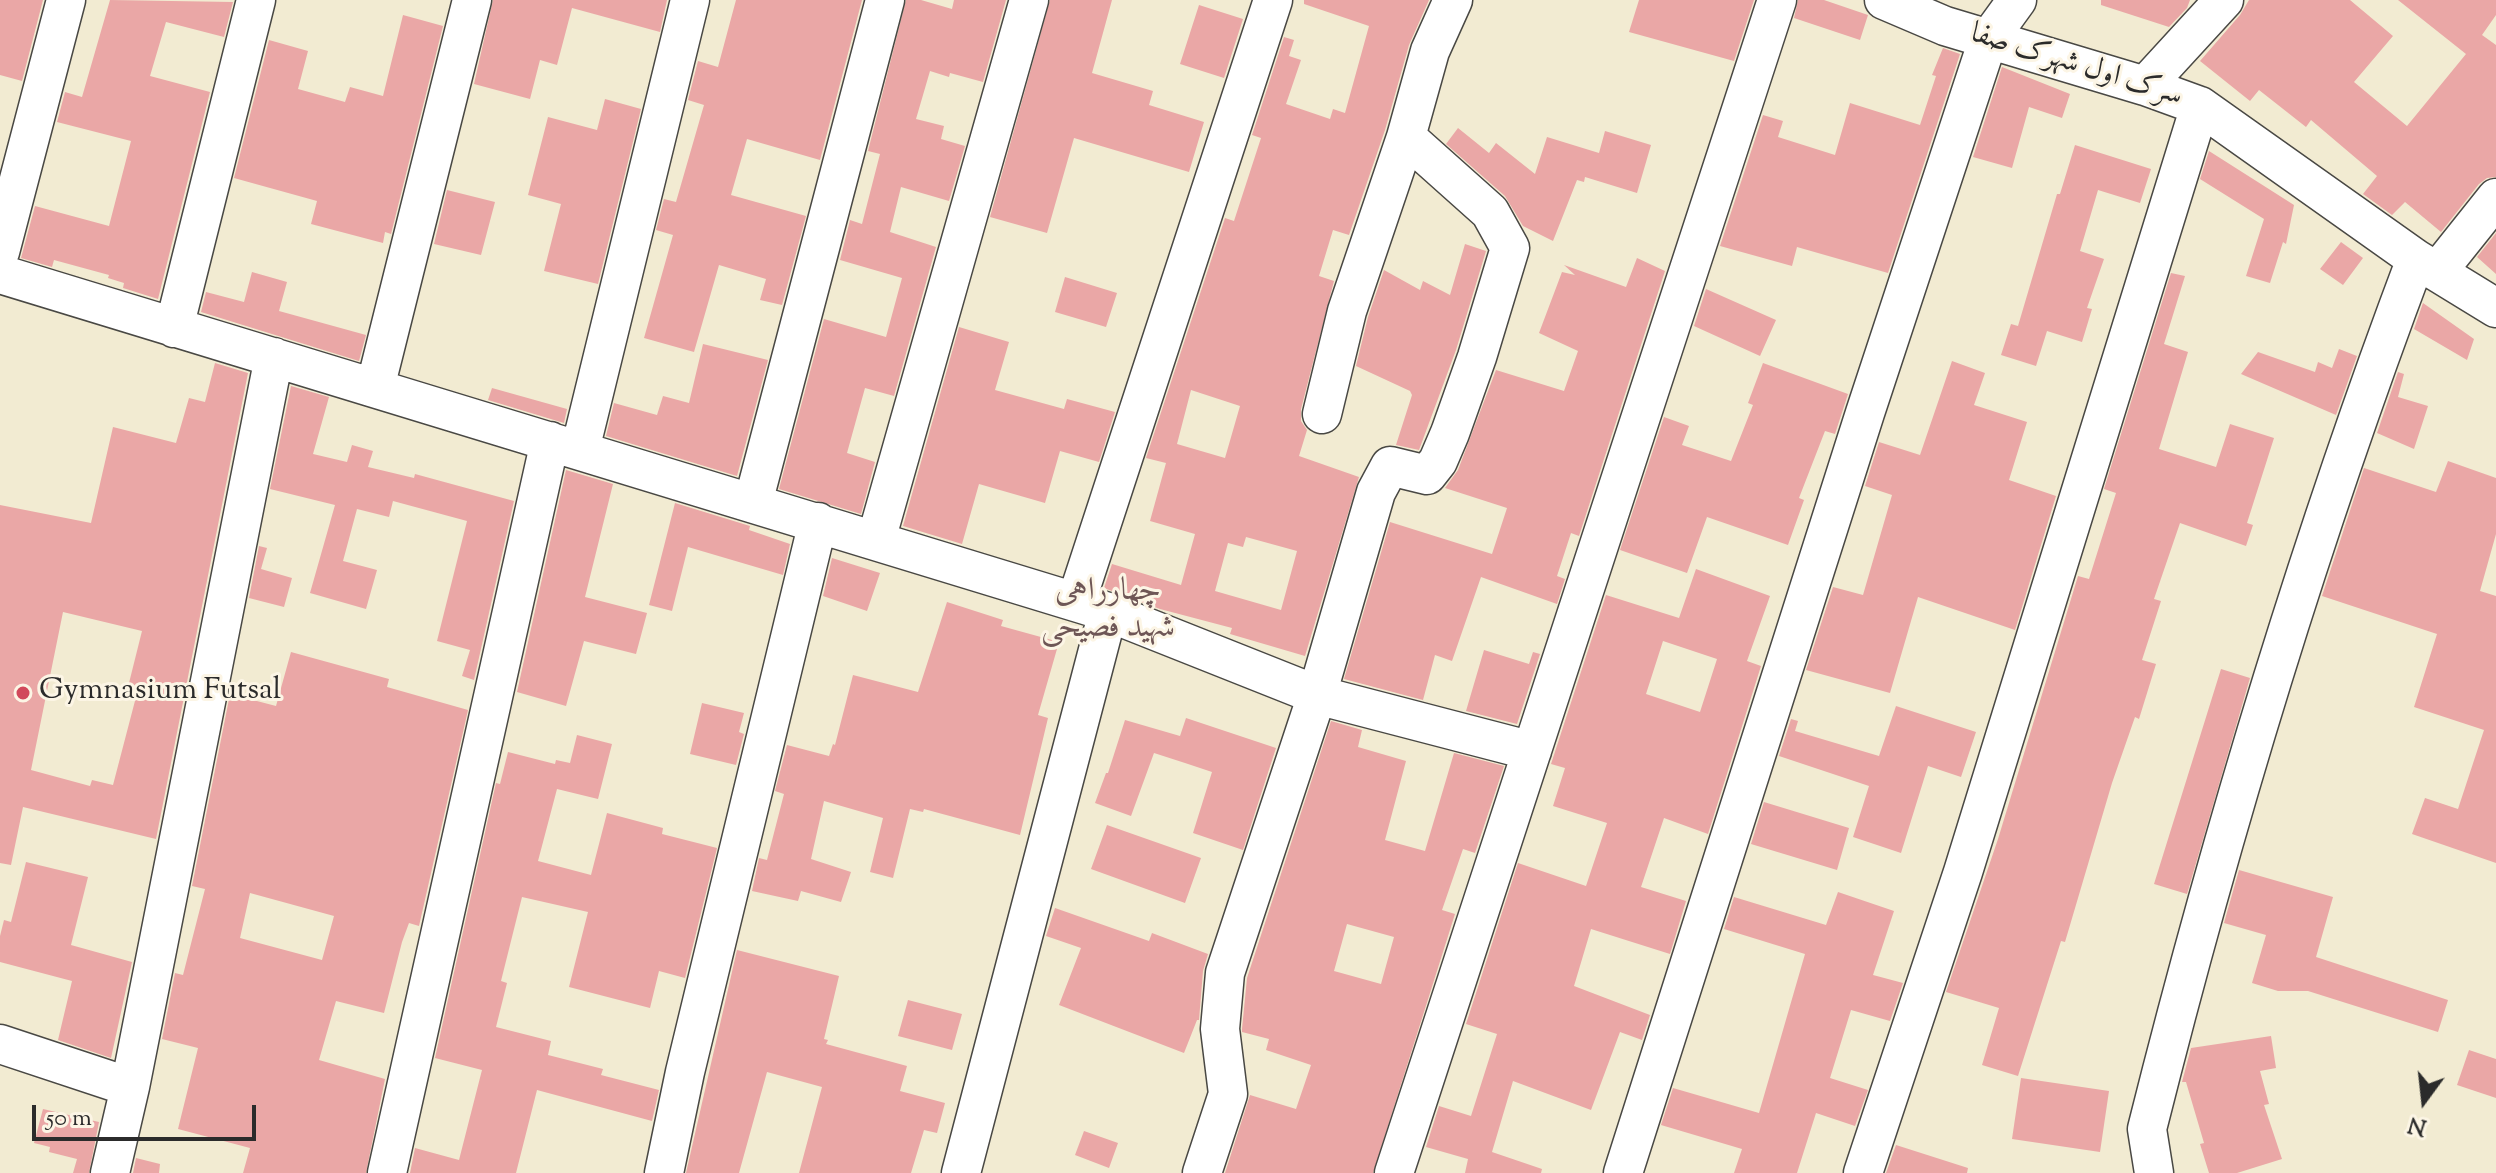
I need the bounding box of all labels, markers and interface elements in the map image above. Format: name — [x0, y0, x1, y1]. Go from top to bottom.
street label: سرک اول شهرک صفا — [1966, 18, 2186, 116]
district label: چهارراهی شهید فصیحی — [1041, 575, 1175, 650]
place label: Gymnasium Futsal — [39, 675, 281, 711]
marker: Gymnasium Futsal — [14, 684, 32, 702]
north arrow — [2384, 1061, 2464, 1141]
scale bar — [36, 1089, 260, 1139]
text: 50 m — [46, 1102, 92, 1136]
text: N — [2405, 1106, 2430, 1142]

